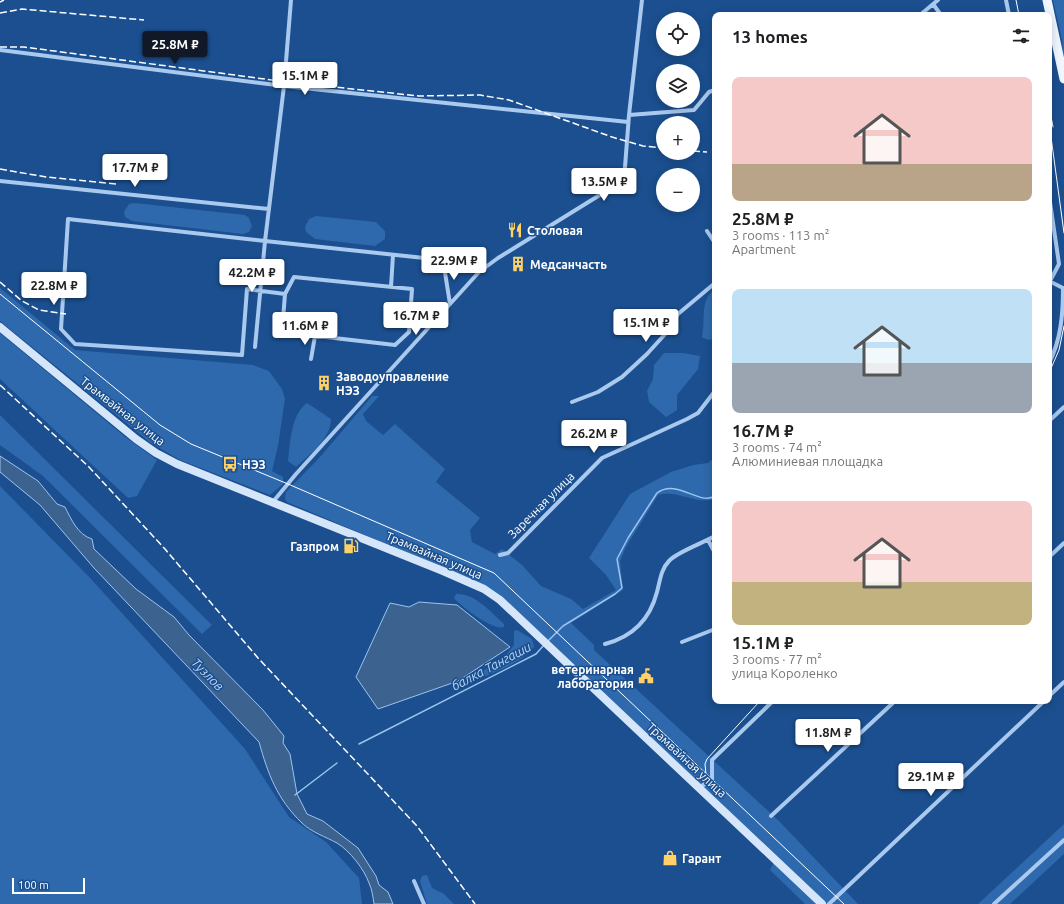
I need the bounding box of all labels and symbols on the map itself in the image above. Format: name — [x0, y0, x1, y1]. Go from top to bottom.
pin: 25.8M ₽ — [138, 31, 212, 65]
pin: 15.1M ₽ — [268, 62, 342, 96]
pin: 17.7M ₽ — [98, 154, 172, 188]
pin: 13.5M ₽ — [567, 168, 641, 202]
restaurant icon: Столовая — [506, 221, 524, 239]
place label: Столовая — [527, 224, 583, 237]
pin: 22.9M ₽ — [417, 247, 491, 281]
building icon: Медсанчасть — [509, 255, 527, 273]
place label: Медсанчасть — [530, 258, 607, 271]
pin: 42.2M ₽ — [215, 259, 289, 293]
pin: 22.8M ₽ — [17, 272, 91, 306]
pin: 16.7M ₽ — [379, 302, 453, 336]
pin: 15.1M ₽ — [609, 309, 683, 343]
pin: 11.6M ₽ — [268, 312, 342, 346]
place label: Заводоуправление НЭЗ — [336, 370, 449, 397]
street label: Трамвайная улица — [78, 374, 168, 448]
building icon: Заводоуправление НЭЗ — [315, 374, 333, 392]
pin: 26.2M ₽ — [557, 420, 631, 454]
bus stop icon: НЭЗ — [221, 455, 239, 473]
place label: НЭЗ — [242, 458, 266, 471]
street label: Заречная улица — [505, 469, 577, 541]
street label: Трамвайная улица — [384, 529, 484, 581]
fuel station icon: Газпром — [342, 537, 360, 555]
place label: Газпром — [290, 540, 339, 553]
water label: балка Тангаши — [449, 639, 533, 693]
water label: Тузлов — [189, 655, 227, 693]
place label: ветеринарная лаборатория — [551, 663, 634, 690]
public building icon: ветеринарная лаборатория — [637, 667, 655, 685]
pin: 11.8M ₽ — [791, 719, 865, 753]
street label: Трамвайная улица — [645, 720, 729, 800]
pin: 29.1M ₽ — [894, 763, 968, 797]
shop icon: Гарант — [661, 849, 679, 867]
place label: Гарант — [682, 852, 721, 865]
scale bar — [12, 876, 85, 895]

